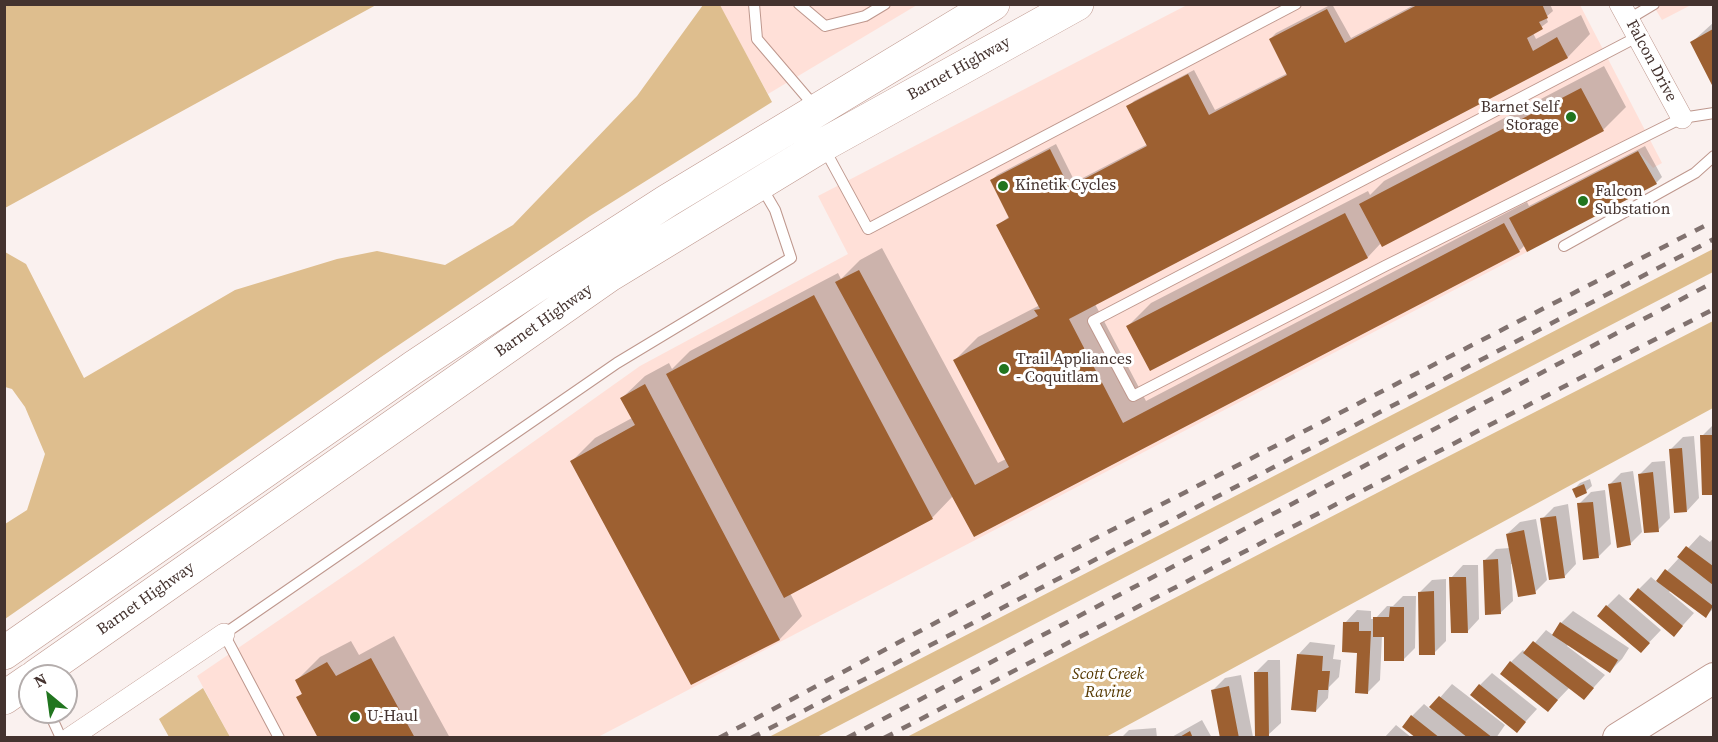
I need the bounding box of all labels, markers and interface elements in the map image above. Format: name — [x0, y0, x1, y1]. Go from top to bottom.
street label: Falcon Drive — [1621, 17, 1681, 105]
street label: Barnet Highway — [904, 33, 1014, 105]
place label: Barnet Self Storage — [1481, 98, 1559, 136]
marker: Barnet Self Storage — [1564, 110, 1578, 124]
place label: Kinetik Cycles — [1015, 176, 1116, 196]
marker: Kinetik Cycles — [996, 179, 1010, 193]
place label: Falcon Substation — [1595, 182, 1670, 220]
marker: Falcon Substation — [1576, 194, 1590, 208]
street label: Barnet Highway — [492, 280, 596, 362]
place label: Trail Appliances - Coquitlam — [1016, 350, 1132, 388]
marker: Trail Appliances - Coquitlam — [997, 362, 1011, 376]
street label: Barnet Highway — [94, 558, 198, 640]
north arrow — [18, 664, 78, 724]
park label: Scott Creek Ravine — [1072, 665, 1144, 703]
text: N — [30, 668, 51, 692]
place label: U-Haul — [367, 707, 418, 727]
marker: U-Haul — [348, 710, 362, 724]

